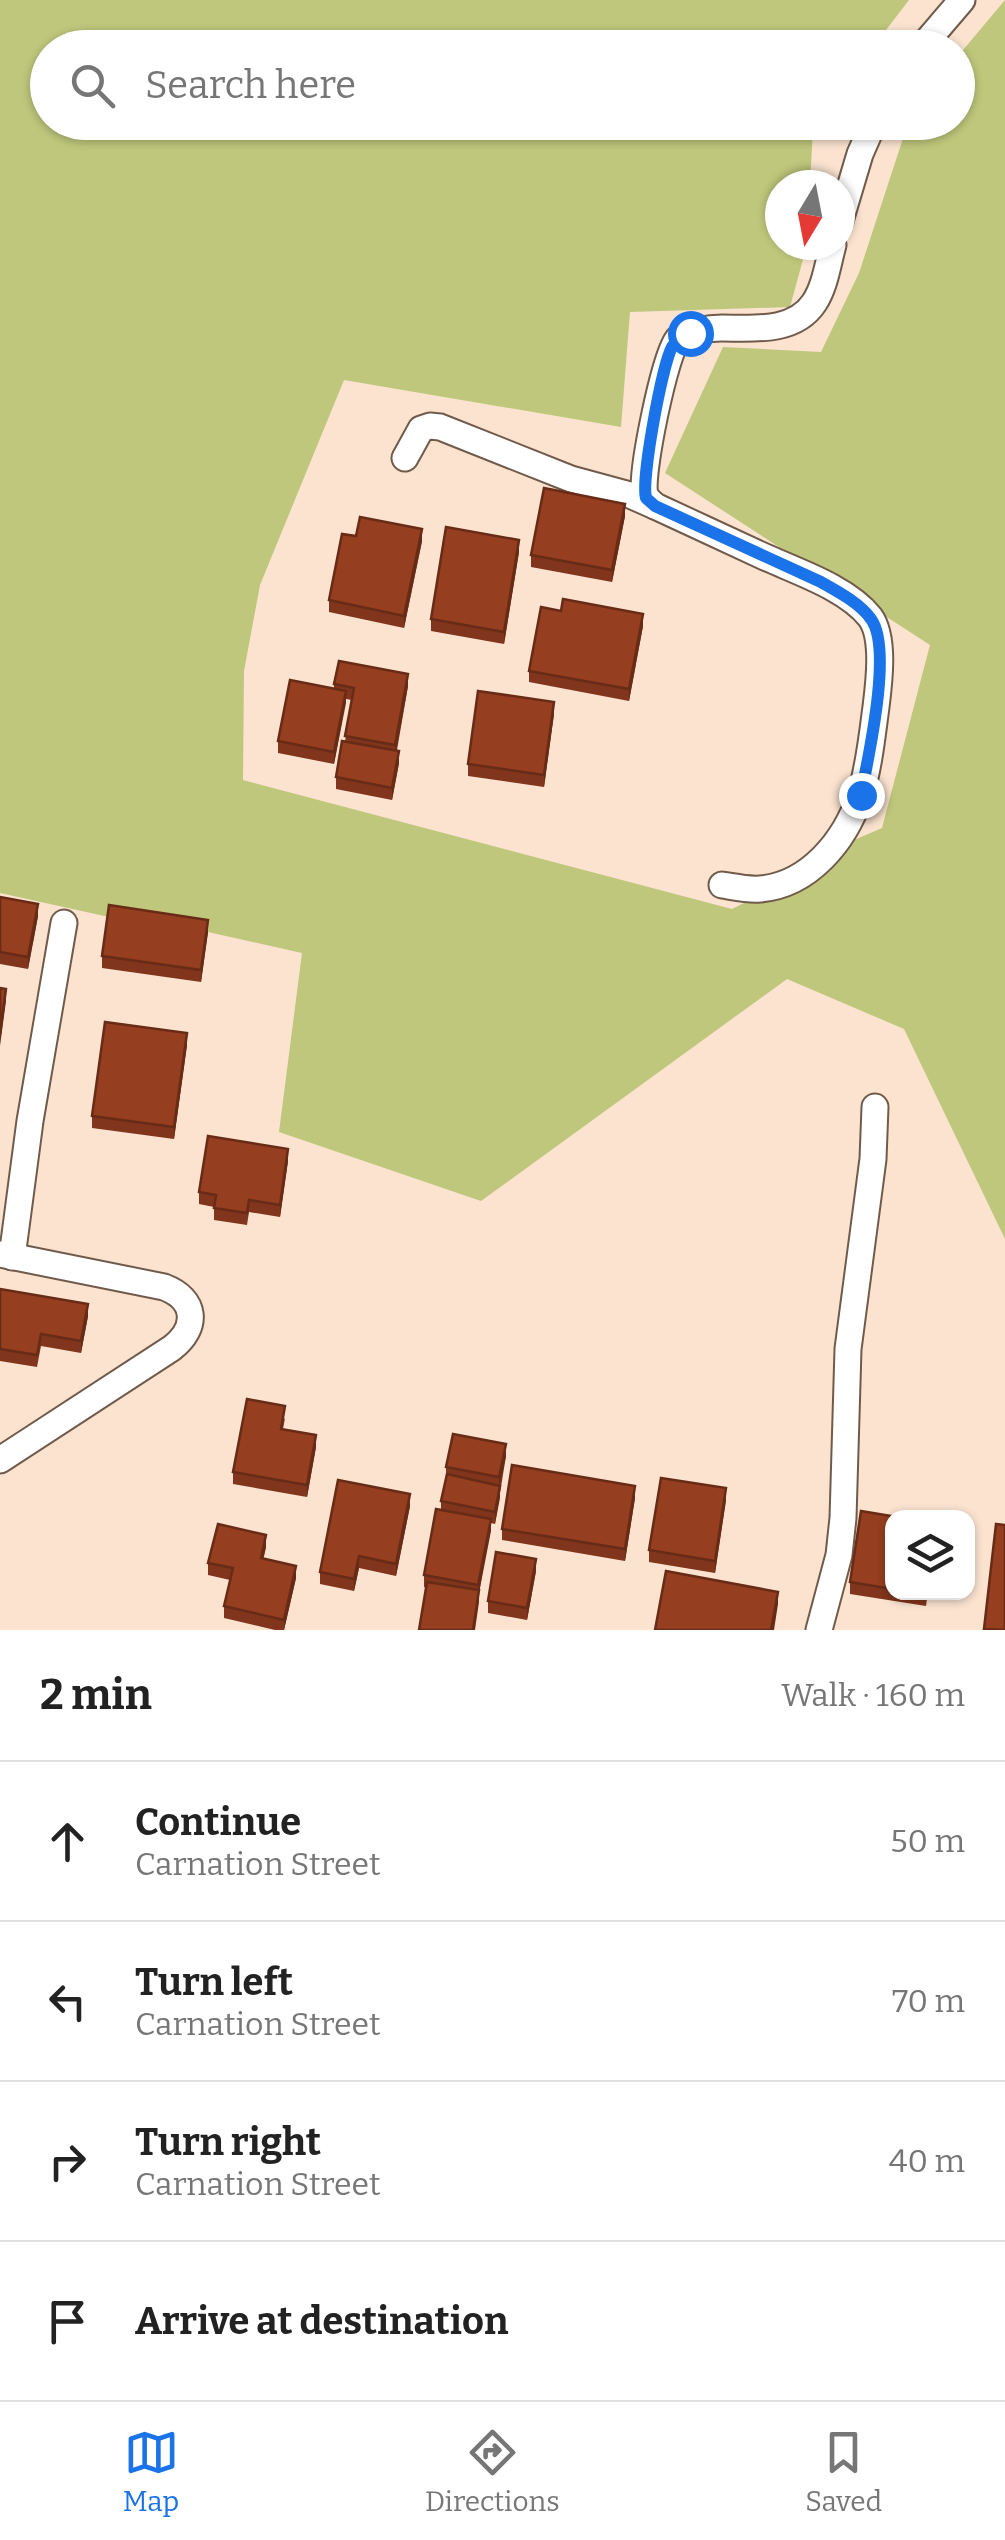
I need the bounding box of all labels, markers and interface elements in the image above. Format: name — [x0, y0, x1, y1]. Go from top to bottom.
search box — [30, 30, 975, 140]
icon: search — [65, 58, 120, 113]
text: Search here — [145, 62, 356, 108]
north arrow — [765, 170, 855, 260]
route start — [668, 311, 714, 357]
route end — [839, 773, 885, 819]
map controls — [885, 1510, 975, 1600]
button: layers — [885, 1510, 975, 1600]
text: 2 min — [40, 1670, 152, 1720]
text: Walk · 160 m — [781, 1676, 965, 1714]
text: Continue — [135, 1799, 301, 1845]
icon: ahead — [40, 1814, 95, 1869]
text: 50 m — [890, 1822, 965, 1860]
text: Carnation Street — [135, 1845, 380, 1883]
text: Turn left — [135, 1959, 293, 2005]
icon: left — [40, 1974, 95, 2029]
text: 70 m — [892, 1982, 965, 2020]
text: Carnation Street — [135, 2005, 380, 2043]
text: Turn right — [135, 2119, 321, 2165]
icon: right — [40, 2134, 95, 2189]
text: 40 m — [889, 2142, 965, 2180]
text: Carnation Street — [135, 2165, 380, 2203]
icon: arrive — [40, 2294, 95, 2349]
text: Arrive at destination — [135, 2298, 508, 2344]
tab: Map — [123, 2425, 179, 2518]
tab: Directions — [425, 2425, 560, 2518]
tab: Saved — [805, 2425, 882, 2518]

